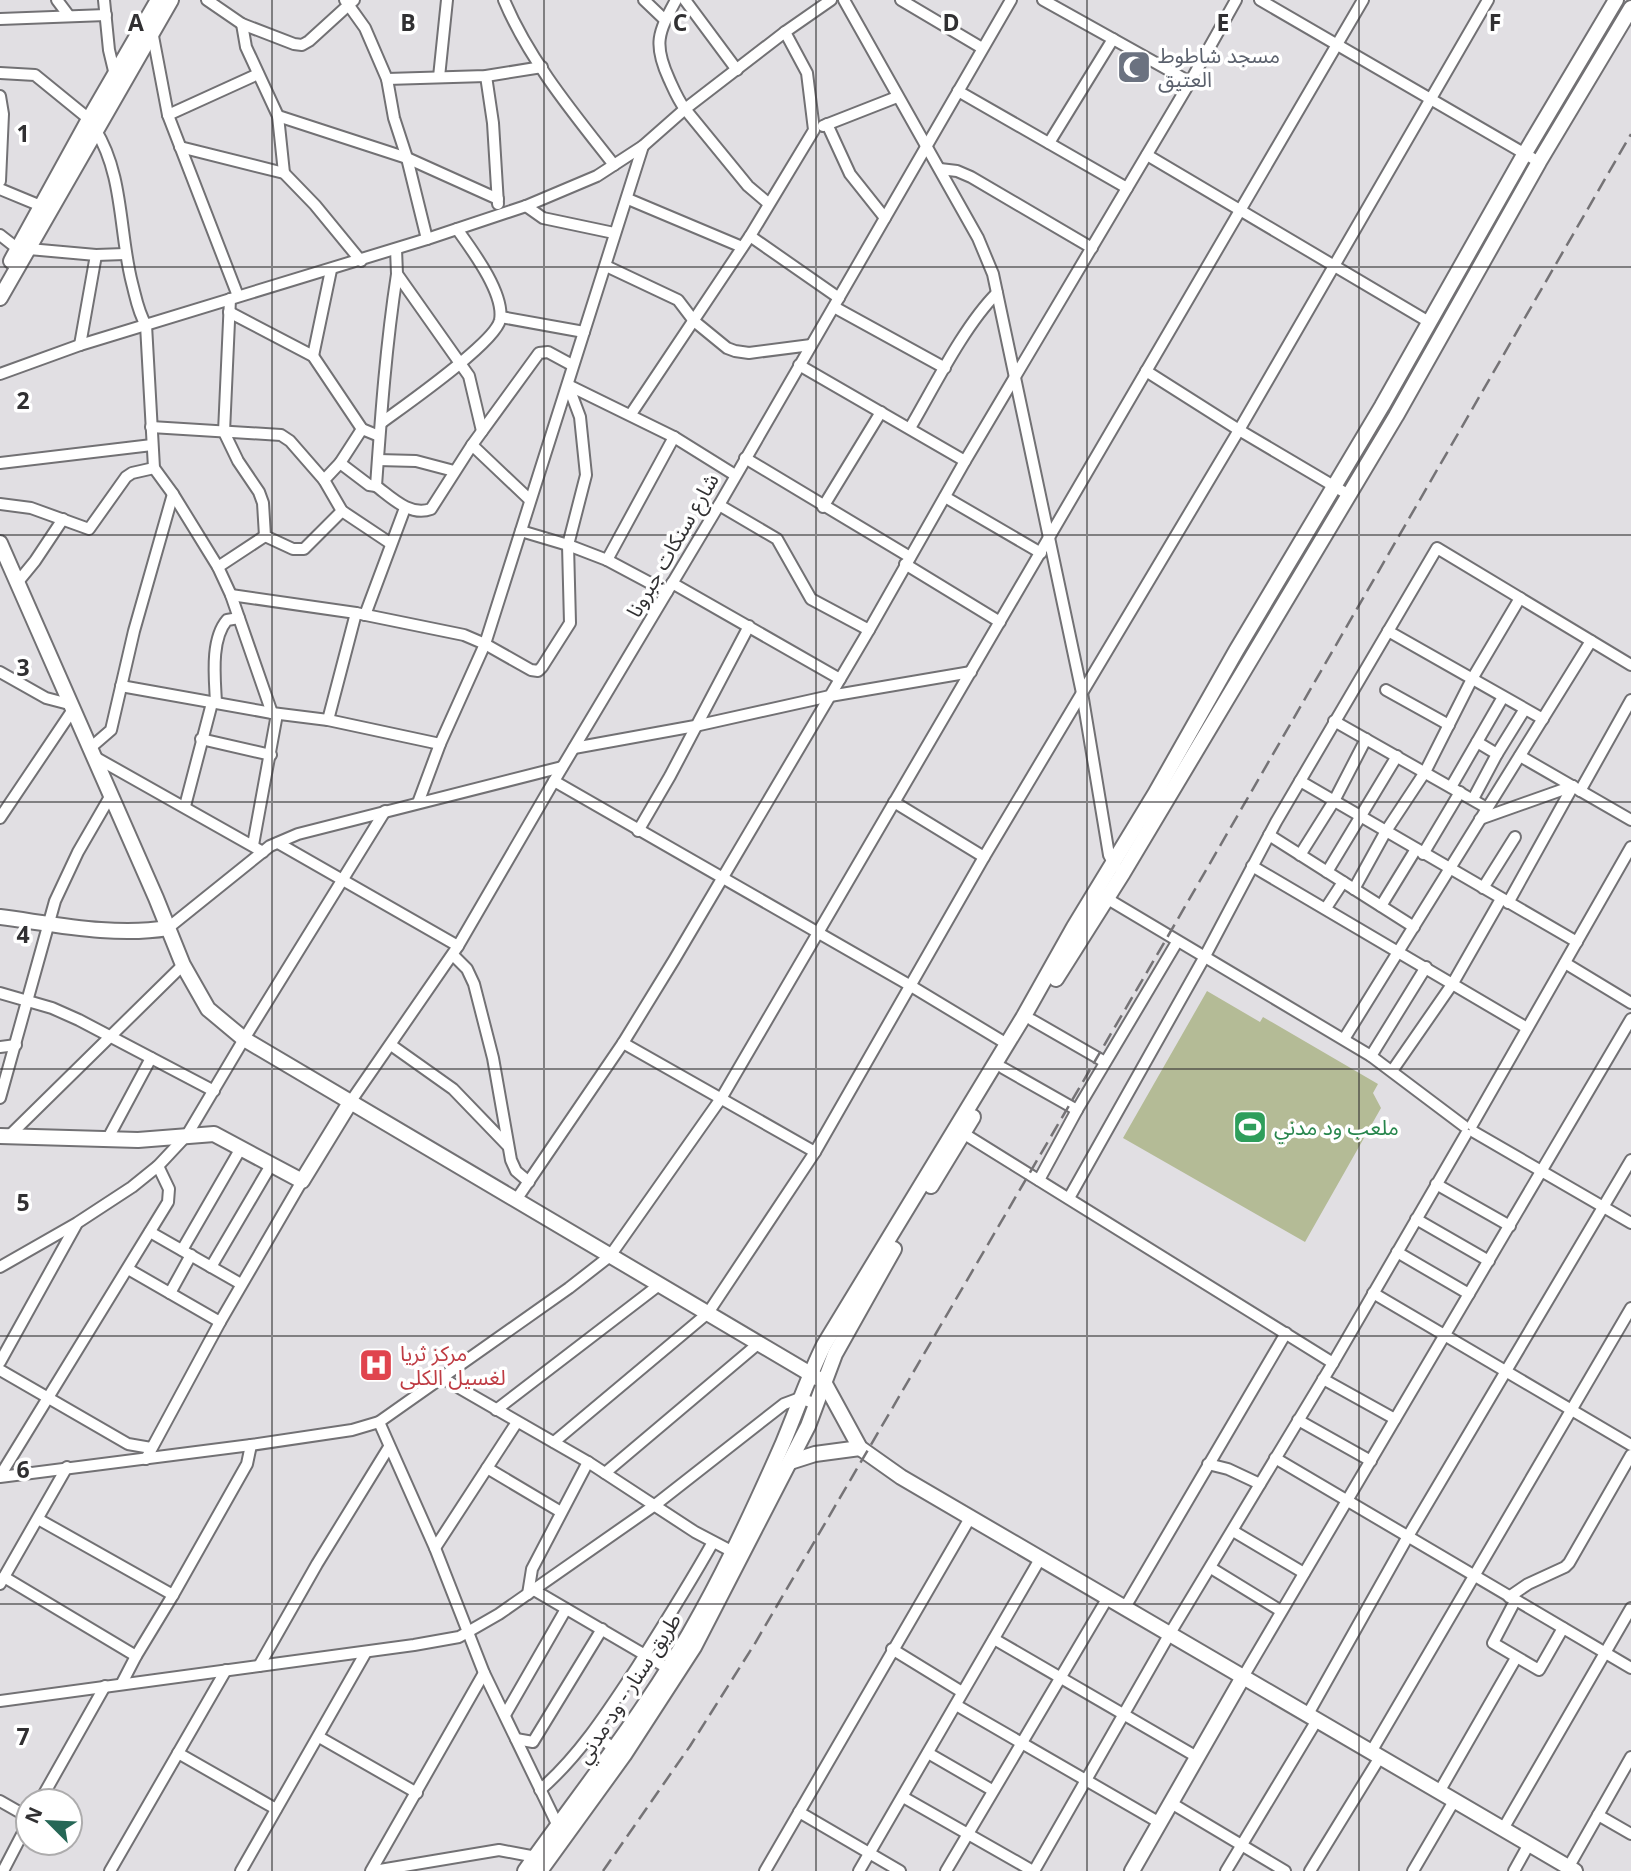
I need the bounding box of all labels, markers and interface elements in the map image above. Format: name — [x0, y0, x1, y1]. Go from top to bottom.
text: A — [128, 6, 144, 38]
text: B — [400, 6, 416, 38]
text: C — [673, 6, 687, 38]
text: D — [942, 6, 960, 38]
text: E — [1217, 6, 1229, 38]
text: F — [1489, 6, 1501, 38]
place label: مسجد شاطوط العتيق — [1158, 41, 1280, 93]
mosque icon: مسجد شاطوط العتيق — [1115, 48, 1153, 86]
text: 1 — [16, 117, 30, 149]
text: 2 — [16, 384, 30, 416]
street label: شارع سنكات جبرونا — [619, 468, 726, 623]
text: 3 — [16, 651, 30, 683]
text: 4 — [16, 918, 30, 950]
sports icon: ملعب ود مدني — [1231, 1108, 1269, 1146]
place label: ملعب ود مدني — [1274, 1113, 1399, 1144]
text: 5 — [16, 1186, 30, 1218]
place label: مركز ثريا لغسيل الكلى — [400, 1339, 506, 1391]
hospital icon: مركز ثريا لغسيل الكلى — [357, 1346, 395, 1384]
text: 6 — [16, 1453, 30, 1485]
street label: طريق سنار - ود مدني — [569, 1607, 690, 1770]
text: 7 — [16, 1720, 30, 1752]
north arrow — [14, 1787, 84, 1857]
text: N — [18, 1803, 48, 1827]

